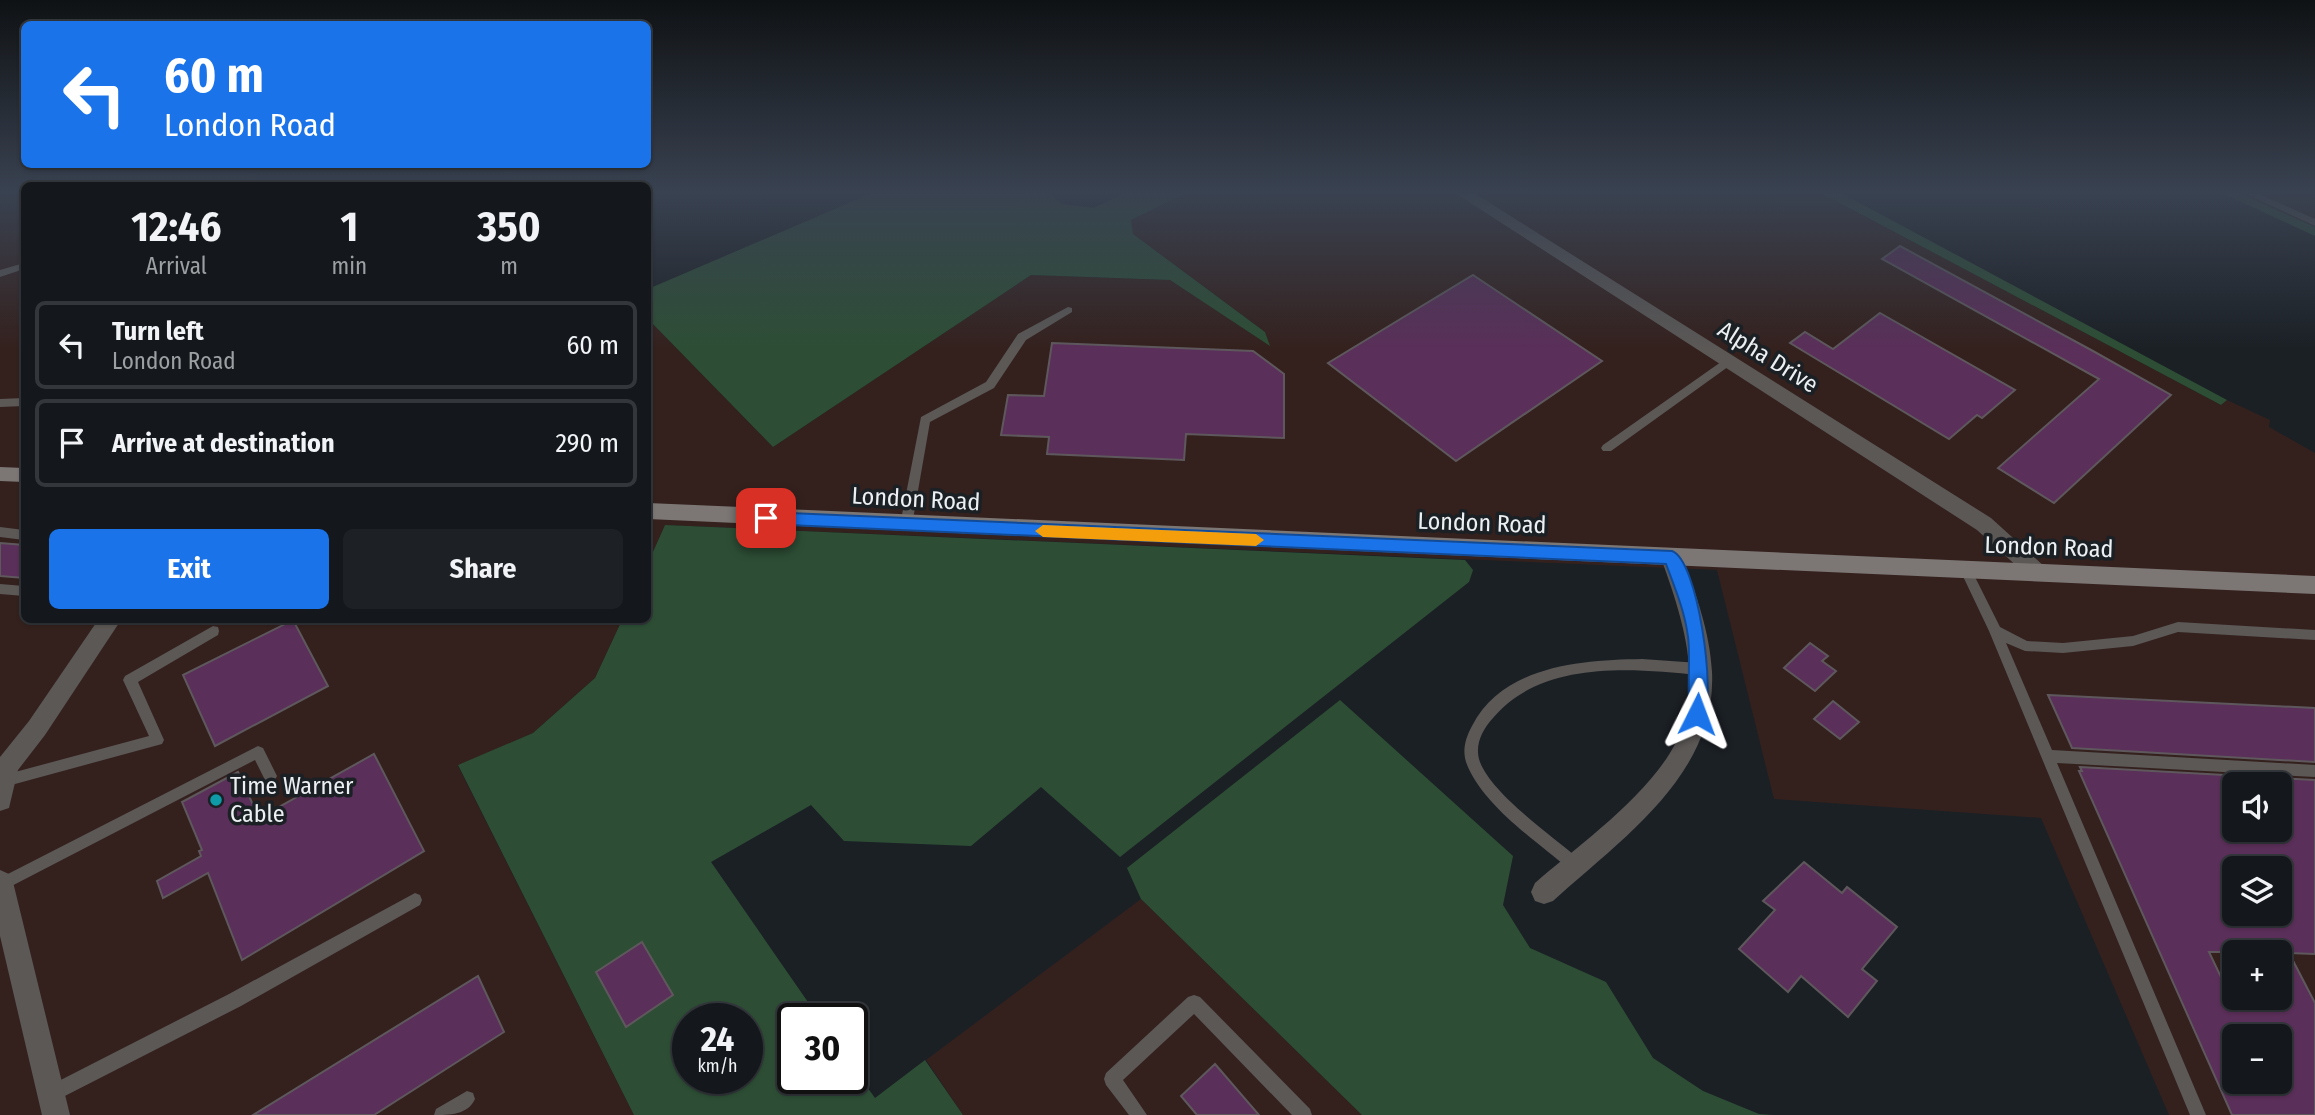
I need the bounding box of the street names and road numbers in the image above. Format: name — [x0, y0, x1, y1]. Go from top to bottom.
street label: Alpha Drive — [1713, 315, 1823, 399]
street label: London Road — [851, 482, 981, 516]
street label: London Road — [1417, 507, 1547, 539]
street label: London Road — [1984, 531, 2114, 563]

